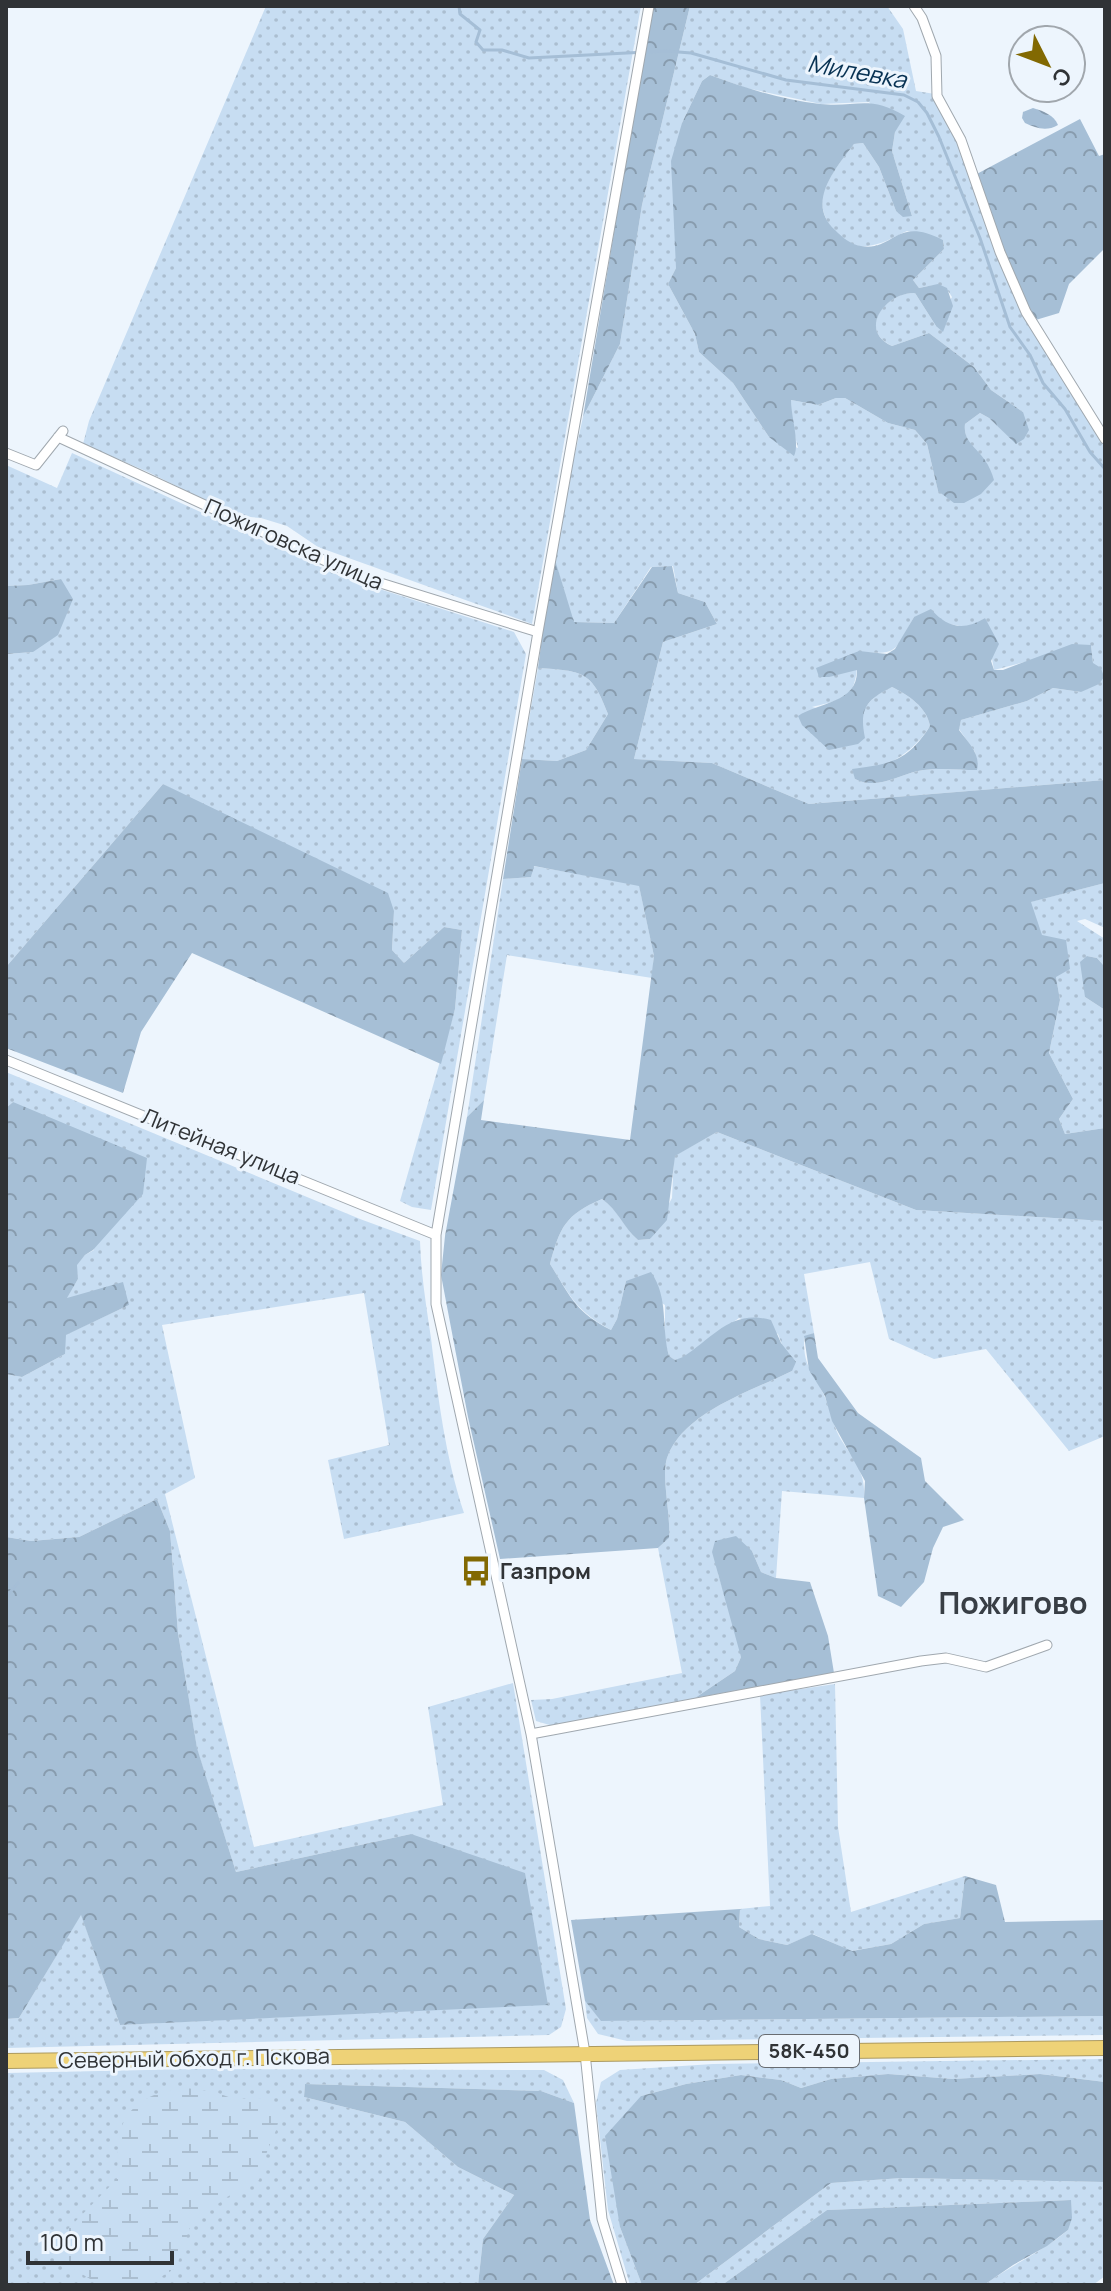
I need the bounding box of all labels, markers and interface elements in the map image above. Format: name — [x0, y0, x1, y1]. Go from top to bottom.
north arrow — [1007, 24, 1087, 104]
water label: Милевка — [805, 46, 911, 96]
text: С — [1045, 61, 1078, 93]
street label: Пожиговска улица — [200, 491, 388, 597]
street label: Литейная улица — [137, 1101, 305, 1191]
bus stop icon: Газпром — [459, 1554, 493, 1588]
place label: Газпром — [500, 1556, 591, 1586]
district label: Пожигово — [939, 1582, 1087, 1623]
road number: 58К-450 — [759, 2035, 859, 2067]
street label: Северный обход г. Пскова — [58, 2041, 330, 2075]
scale bar — [28, 2215, 172, 2265]
text: 100 m — [40, 2225, 104, 2258]

